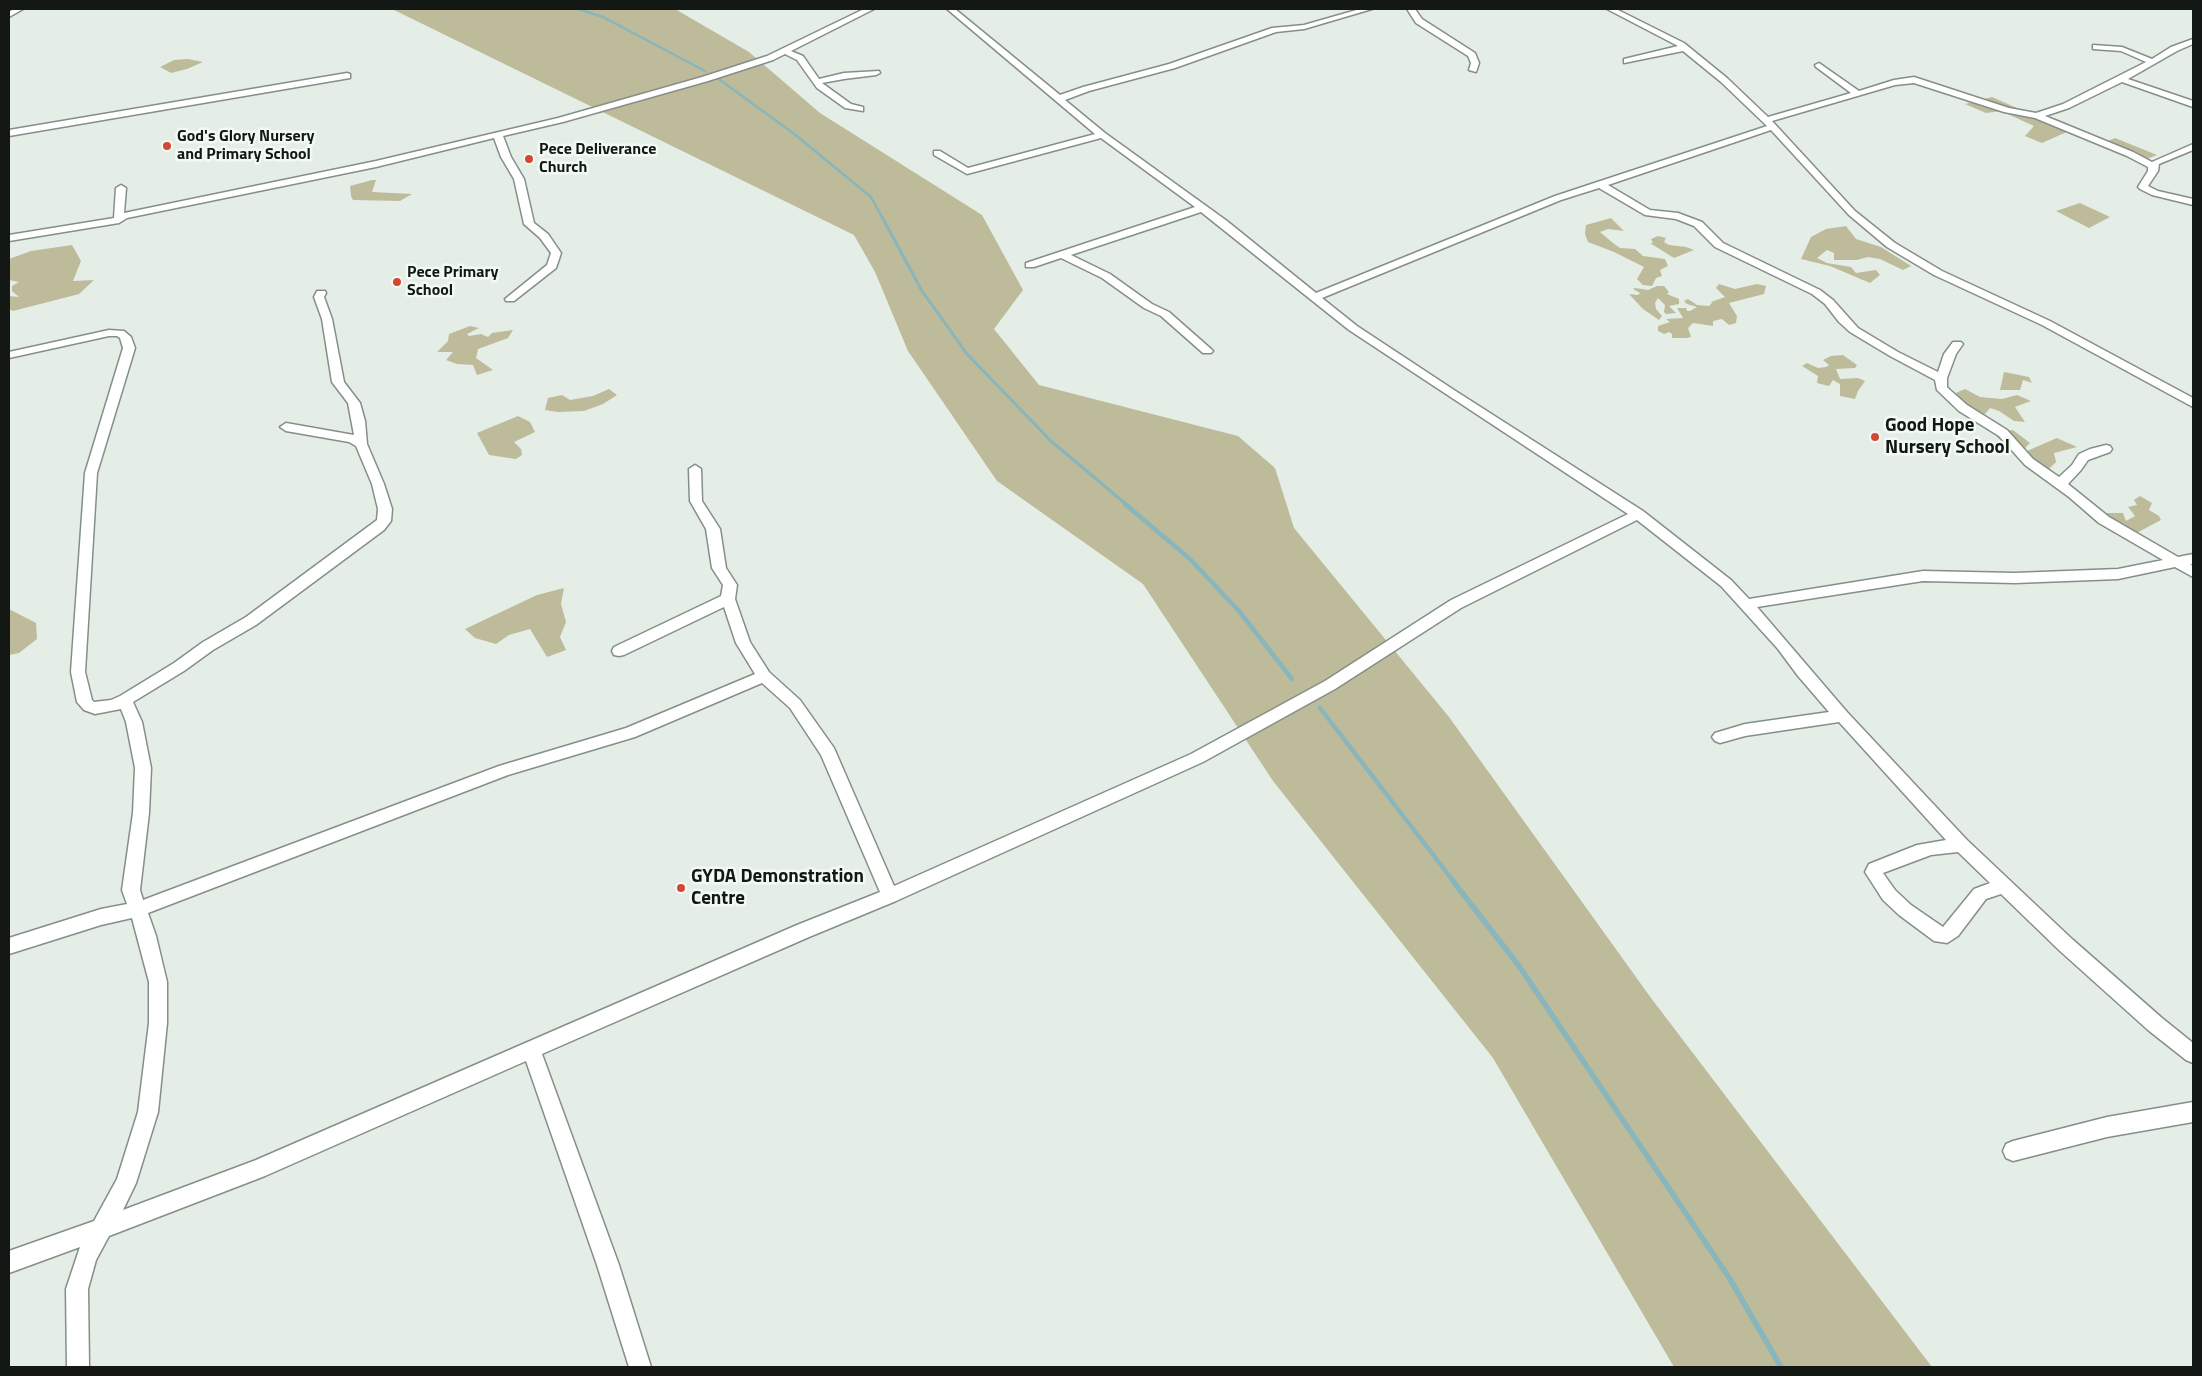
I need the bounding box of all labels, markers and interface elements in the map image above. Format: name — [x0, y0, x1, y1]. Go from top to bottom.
place label: God's Glory Nursery and Primary School — [177, 127, 315, 165]
marker: God's Glory Nursery and Primary School — [161, 140, 173, 152]
place label: Pece Deliverance Church — [539, 140, 656, 178]
marker: Pece Deliverance Church — [523, 153, 535, 165]
place label: Pece Primary School — [407, 263, 498, 301]
marker: Pece Primary School — [391, 276, 403, 288]
place label: Good Hope Nursery School — [1885, 415, 2010, 459]
marker: Good Hope Nursery School — [1869, 431, 1881, 443]
place label: GYDA Demonstration Centre — [691, 866, 864, 910]
marker: GYDA Demonstration Centre — [675, 882, 687, 894]

